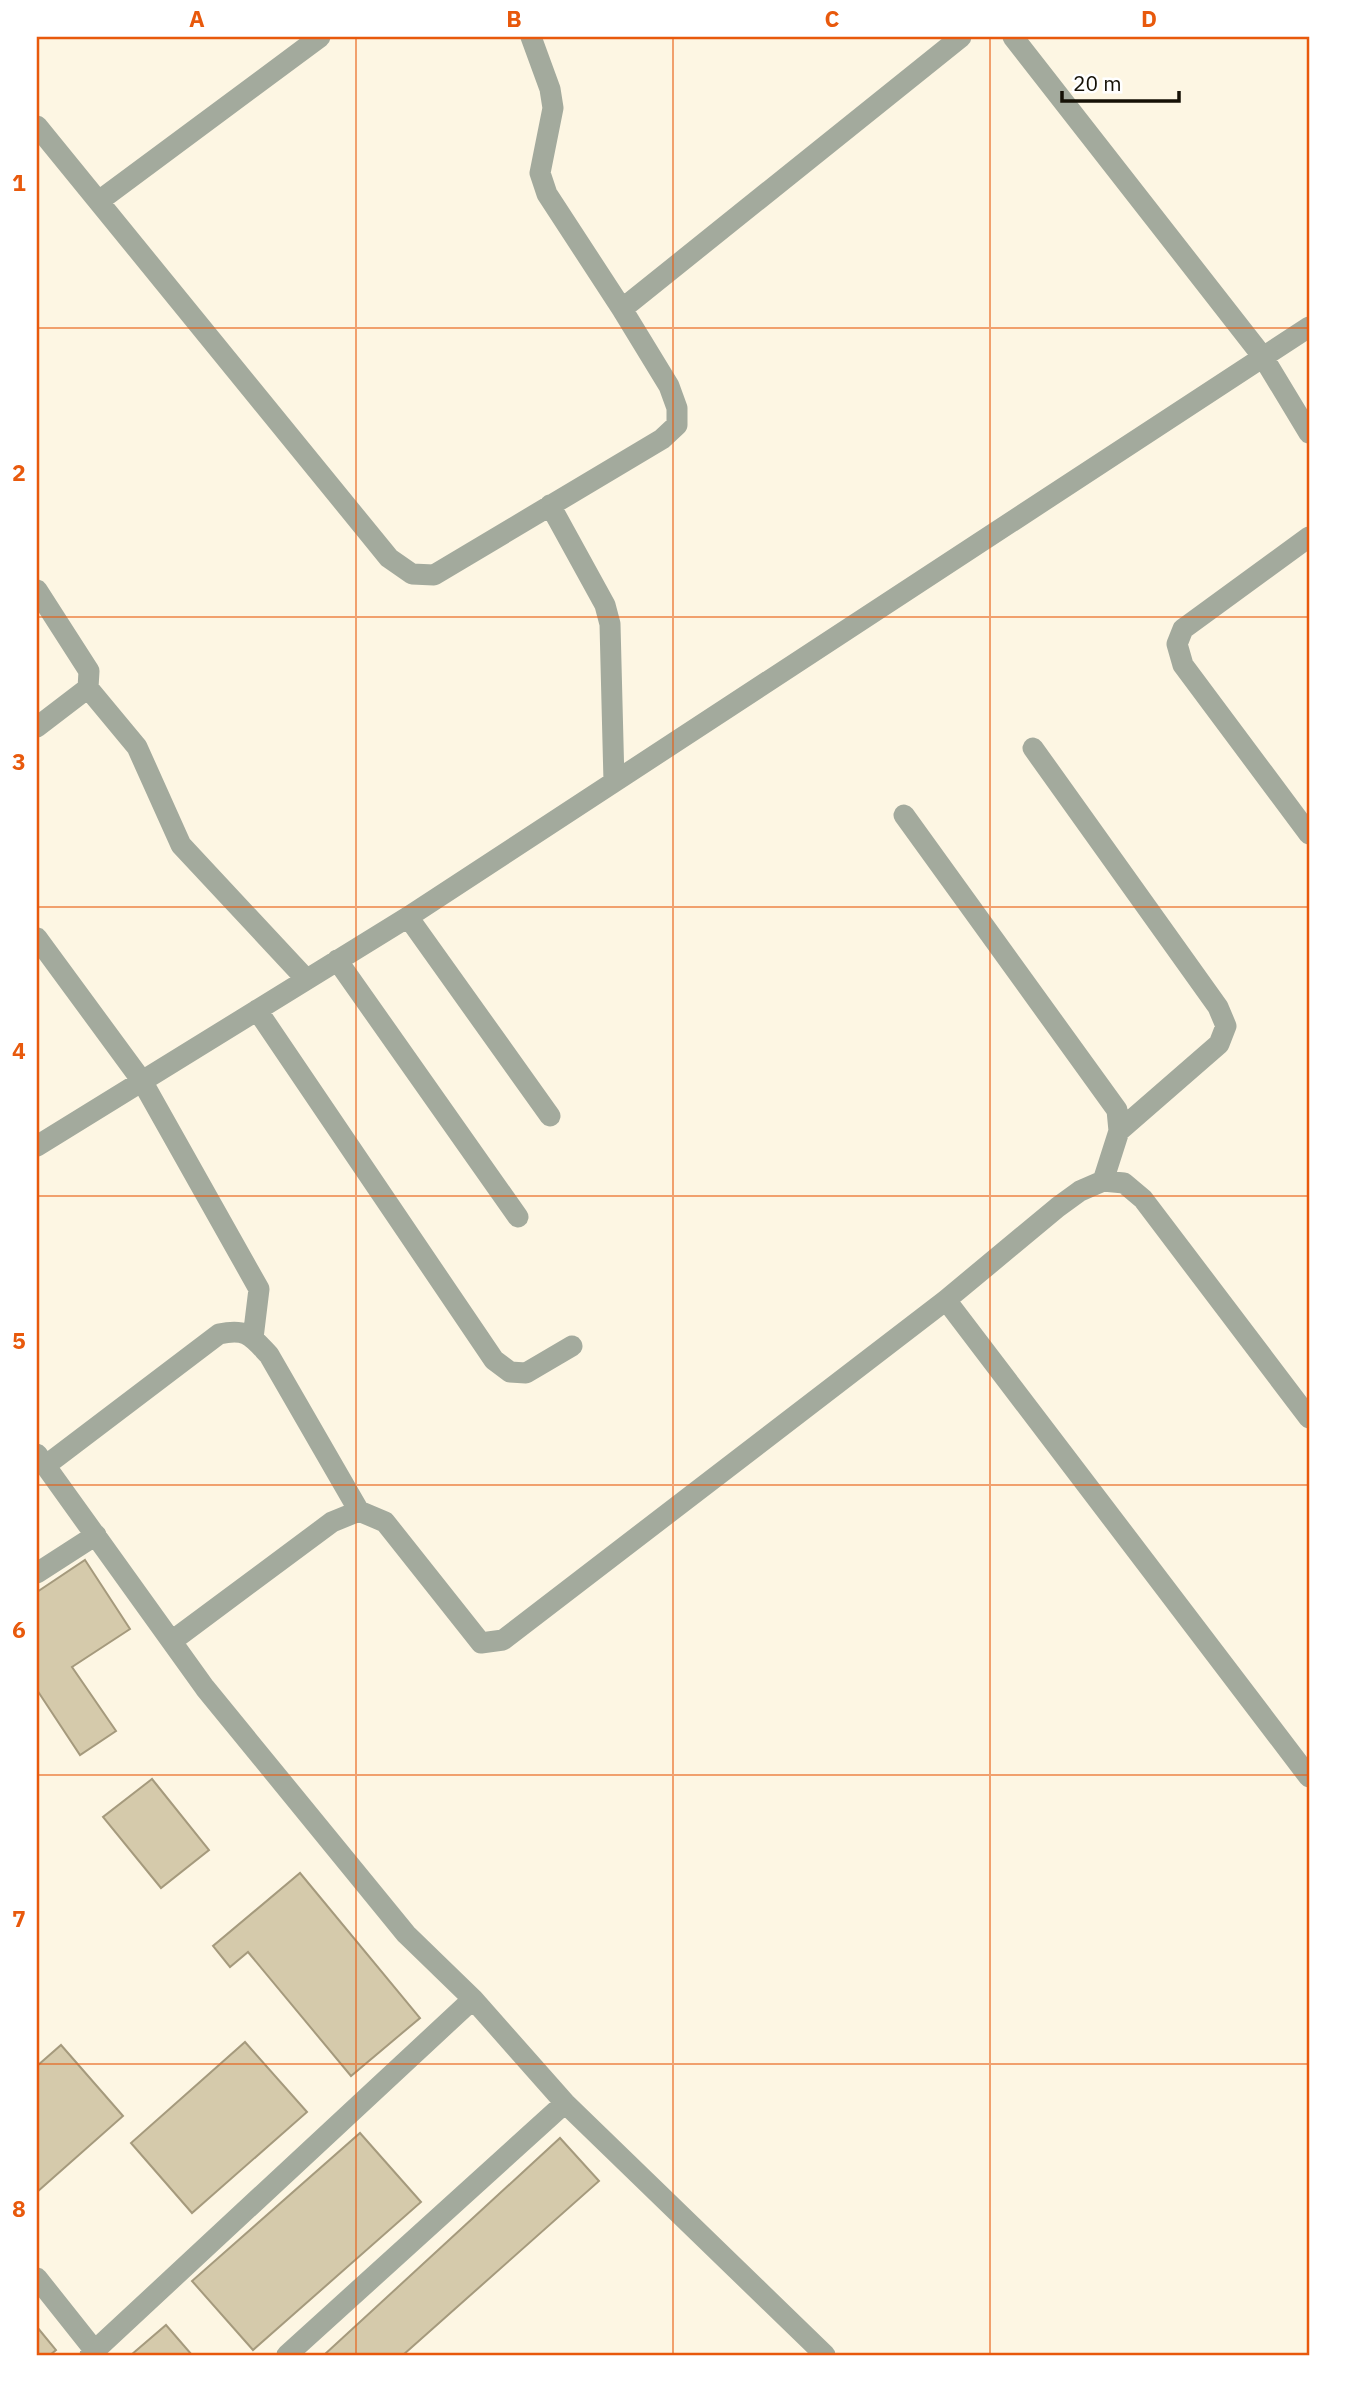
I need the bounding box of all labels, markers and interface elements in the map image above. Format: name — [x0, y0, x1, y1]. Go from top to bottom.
text: A — [189, 3, 205, 33]
text: B — [506, 3, 522, 33]
text: C — [825, 3, 840, 33]
text: D — [1141, 3, 1157, 33]
scale bar — [1062, 60, 1180, 104]
text: 20 m — [1073, 69, 1122, 97]
text: 1 — [12, 167, 26, 197]
text: 2 — [12, 457, 26, 487]
text: 3 — [12, 746, 26, 776]
text: 4 — [12, 1035, 26, 1065]
text: 5 — [12, 1325, 26, 1355]
text: 6 — [12, 1614, 26, 1644]
text: 7 — [12, 1903, 26, 1933]
text: 8 — [12, 2193, 26, 2223]

